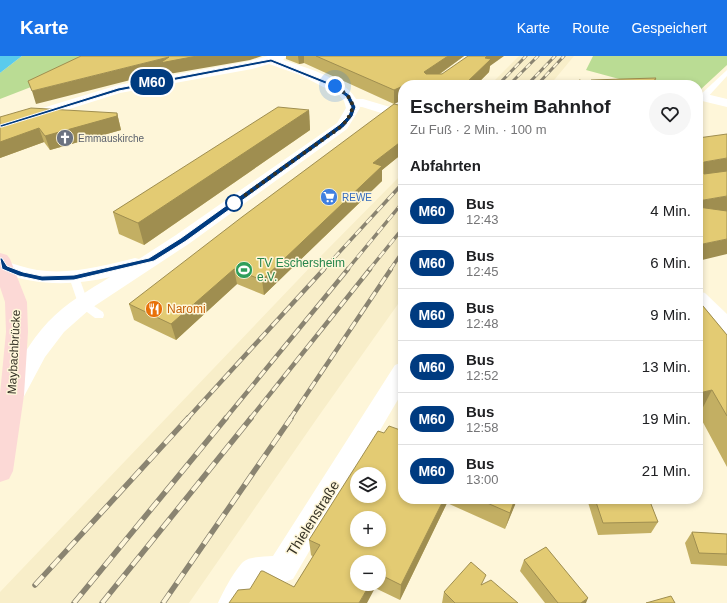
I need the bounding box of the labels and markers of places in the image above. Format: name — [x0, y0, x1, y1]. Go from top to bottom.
church icon: Emmauskirche — [55, 128, 75, 148]
place label: Emmauskirche — [78, 133, 145, 144]
supermarket icon: REWE — [319, 187, 339, 207]
place label: REWE — [342, 192, 372, 203]
unlabelled marker — [225, 194, 243, 212]
place label: TV Eschersheim e.V. — [257, 256, 345, 284]
sports icon: TV Eschersheim e.V. — [234, 260, 254, 280]
restaurant icon: Naromi — [144, 299, 164, 319]
place label: Naromi — [167, 302, 206, 316]

